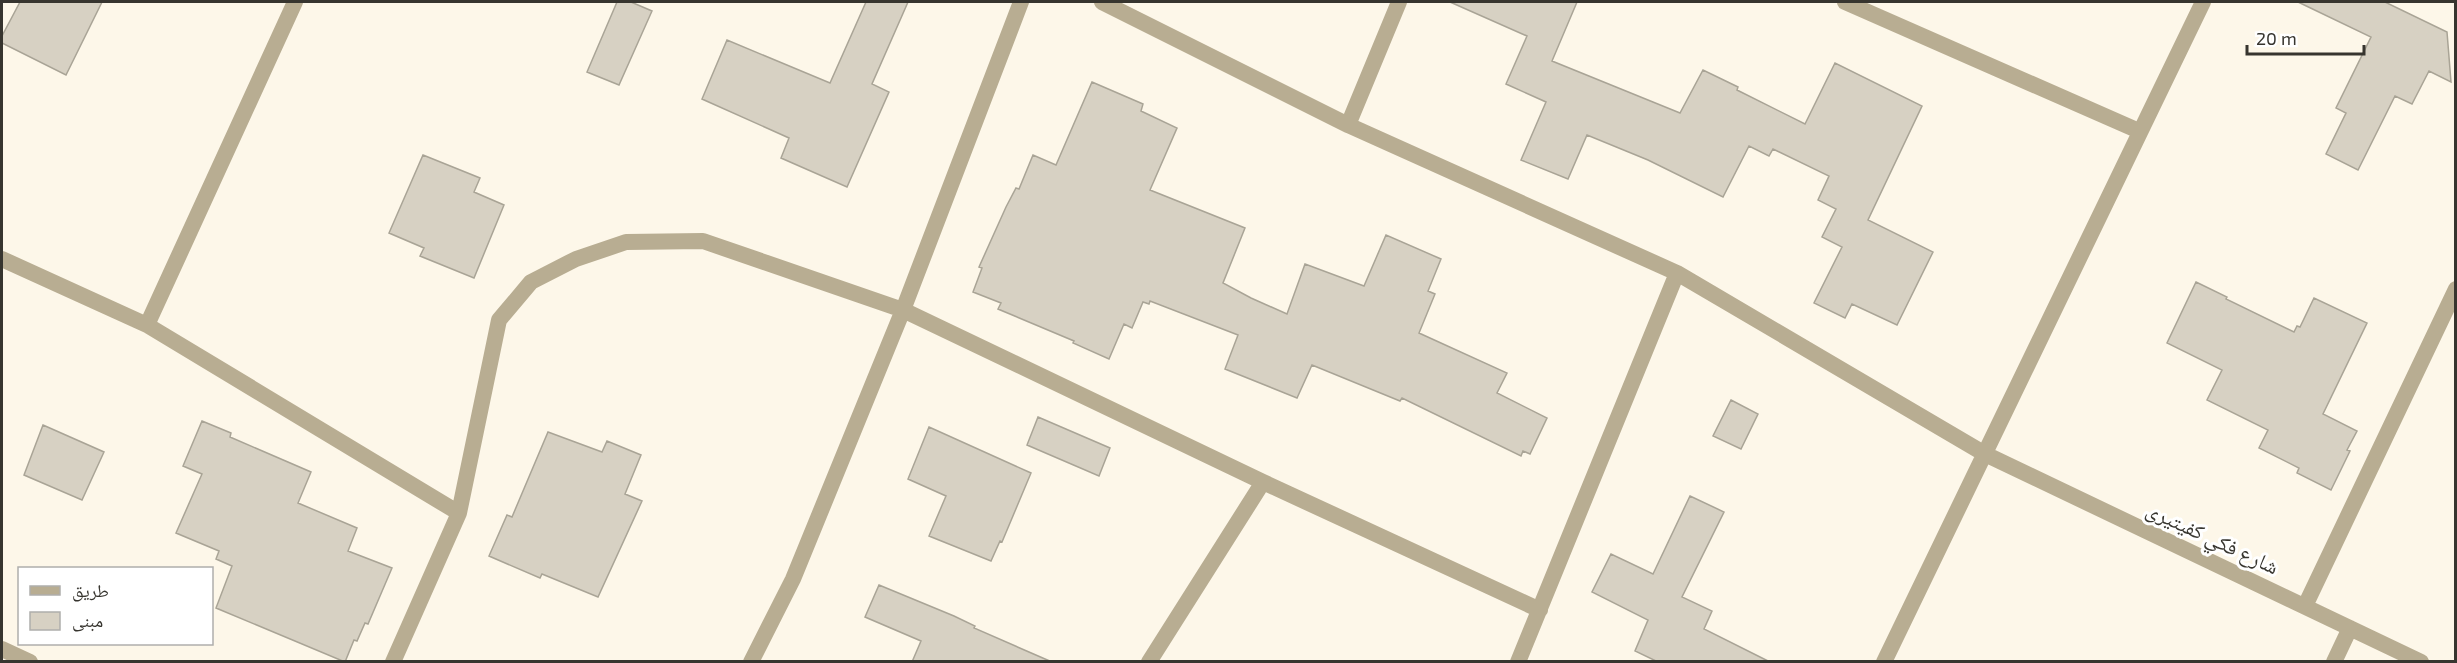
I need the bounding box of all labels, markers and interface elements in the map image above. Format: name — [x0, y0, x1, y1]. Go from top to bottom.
scale bar — [2247, 18, 2364, 56]
text: 20 m — [2256, 27, 2297, 49]
street label: شارع فكي كفيتيرى — [2141, 495, 2283, 583]
legend — [18, 567, 213, 645]
text: طريق — [72, 579, 109, 602]
text: مبنى — [72, 609, 103, 632]

